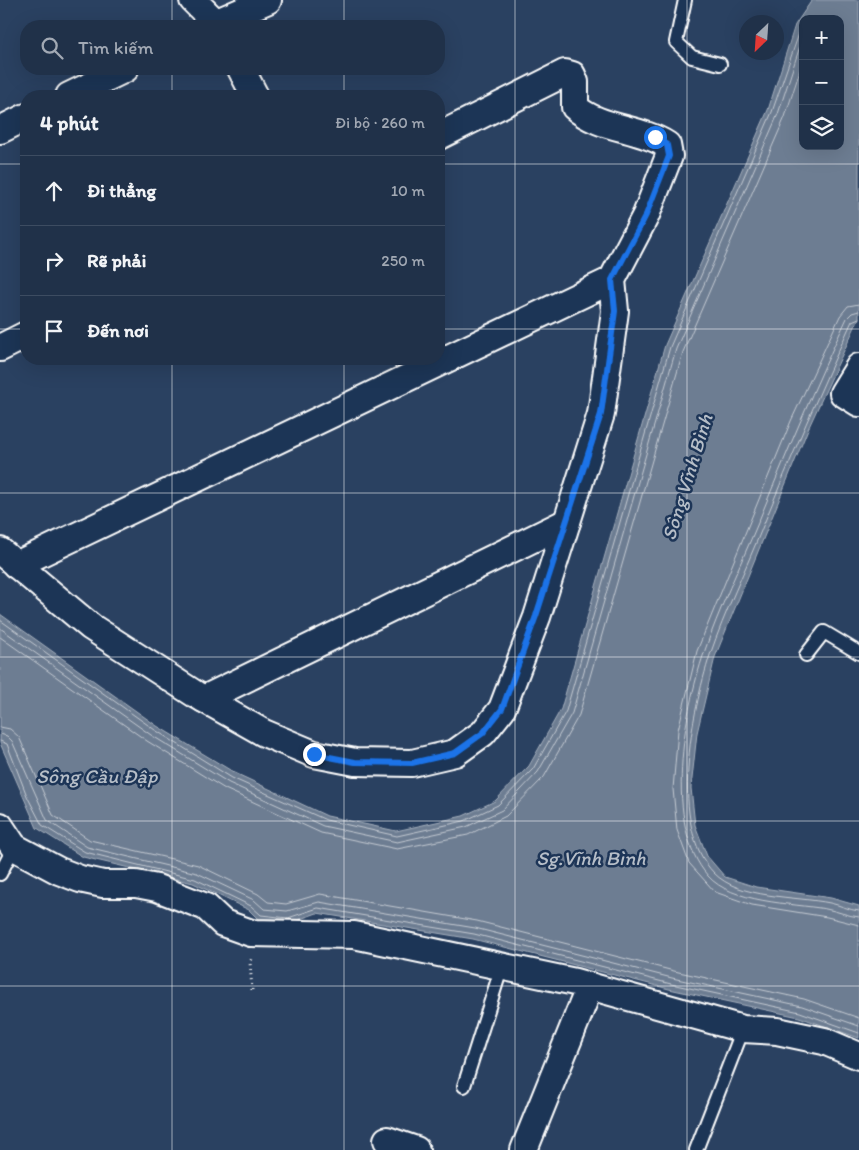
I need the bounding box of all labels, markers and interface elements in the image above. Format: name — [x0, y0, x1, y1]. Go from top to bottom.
north arrow — [739, 15, 784, 60]
map controls — [799, 15, 844, 150]
button: + — [799, 15, 844, 60]
search box — [20, 20, 445, 75]
icon: search — [38, 34, 66, 62]
text: Tìm kiếm — [78, 36, 153, 59]
button: − — [799, 60, 844, 105]
button: layers — [799, 105, 844, 150]
text: 4 phút — [40, 110, 99, 135]
text: Đi bộ · 260 m — [335, 113, 425, 132]
route start — [644, 126, 667, 149]
icon: ahead — [40, 177, 68, 205]
text: Đi thẳng — [87, 179, 156, 202]
text: 10 m — [391, 181, 425, 200]
icon: right — [40, 247, 68, 275]
text: Rẽ phải — [87, 249, 146, 272]
text: 250 m — [381, 251, 425, 270]
icon: arrive — [40, 317, 68, 345]
text: Đến nơi — [87, 319, 149, 342]
water label: Sông Vĩnh Bình — [656, 411, 718, 543]
route end — [303, 743, 326, 766]
water label: Sông Cầu Đập — [37, 764, 159, 788]
water label: Sg.Vĩnh Bình — [537, 846, 646, 870]

